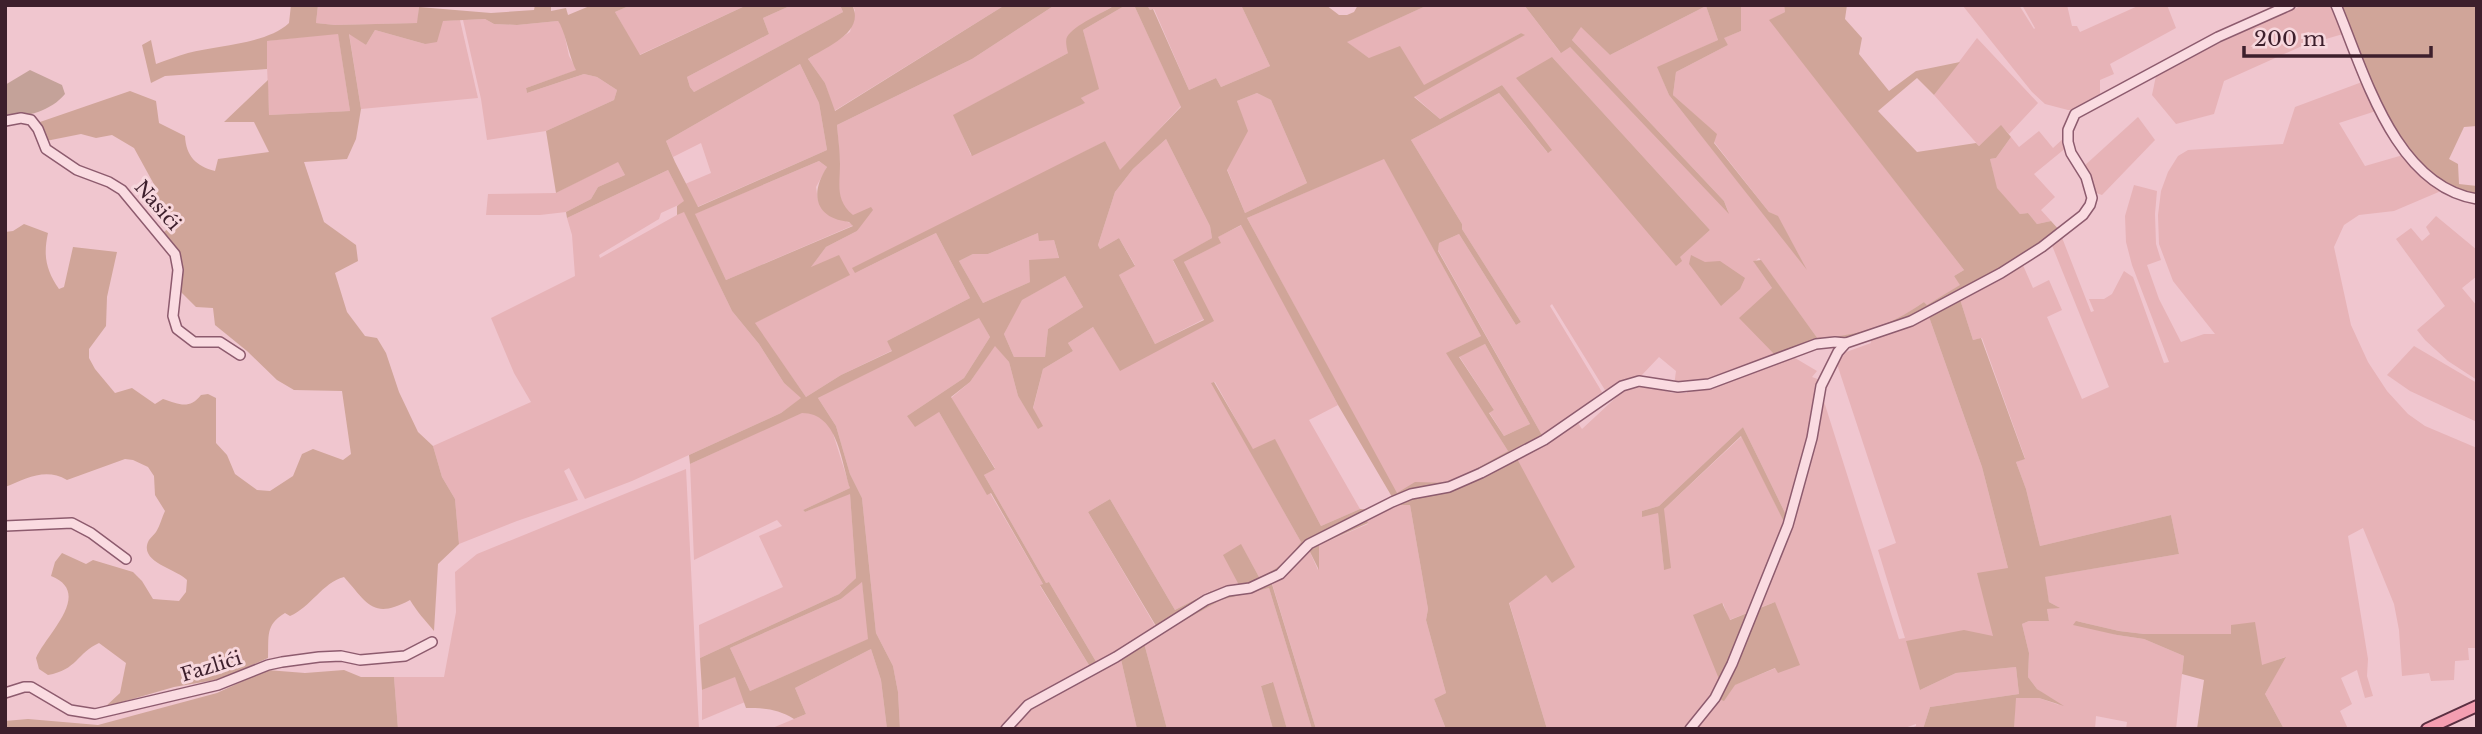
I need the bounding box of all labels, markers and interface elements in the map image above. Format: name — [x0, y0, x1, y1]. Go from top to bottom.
scale bar — [2244, 14, 2431, 58]
text: 200 m — [2254, 26, 2326, 52]
street label: Nasići — [130, 176, 186, 235]
street label: Fazlići — [178, 646, 245, 687]

